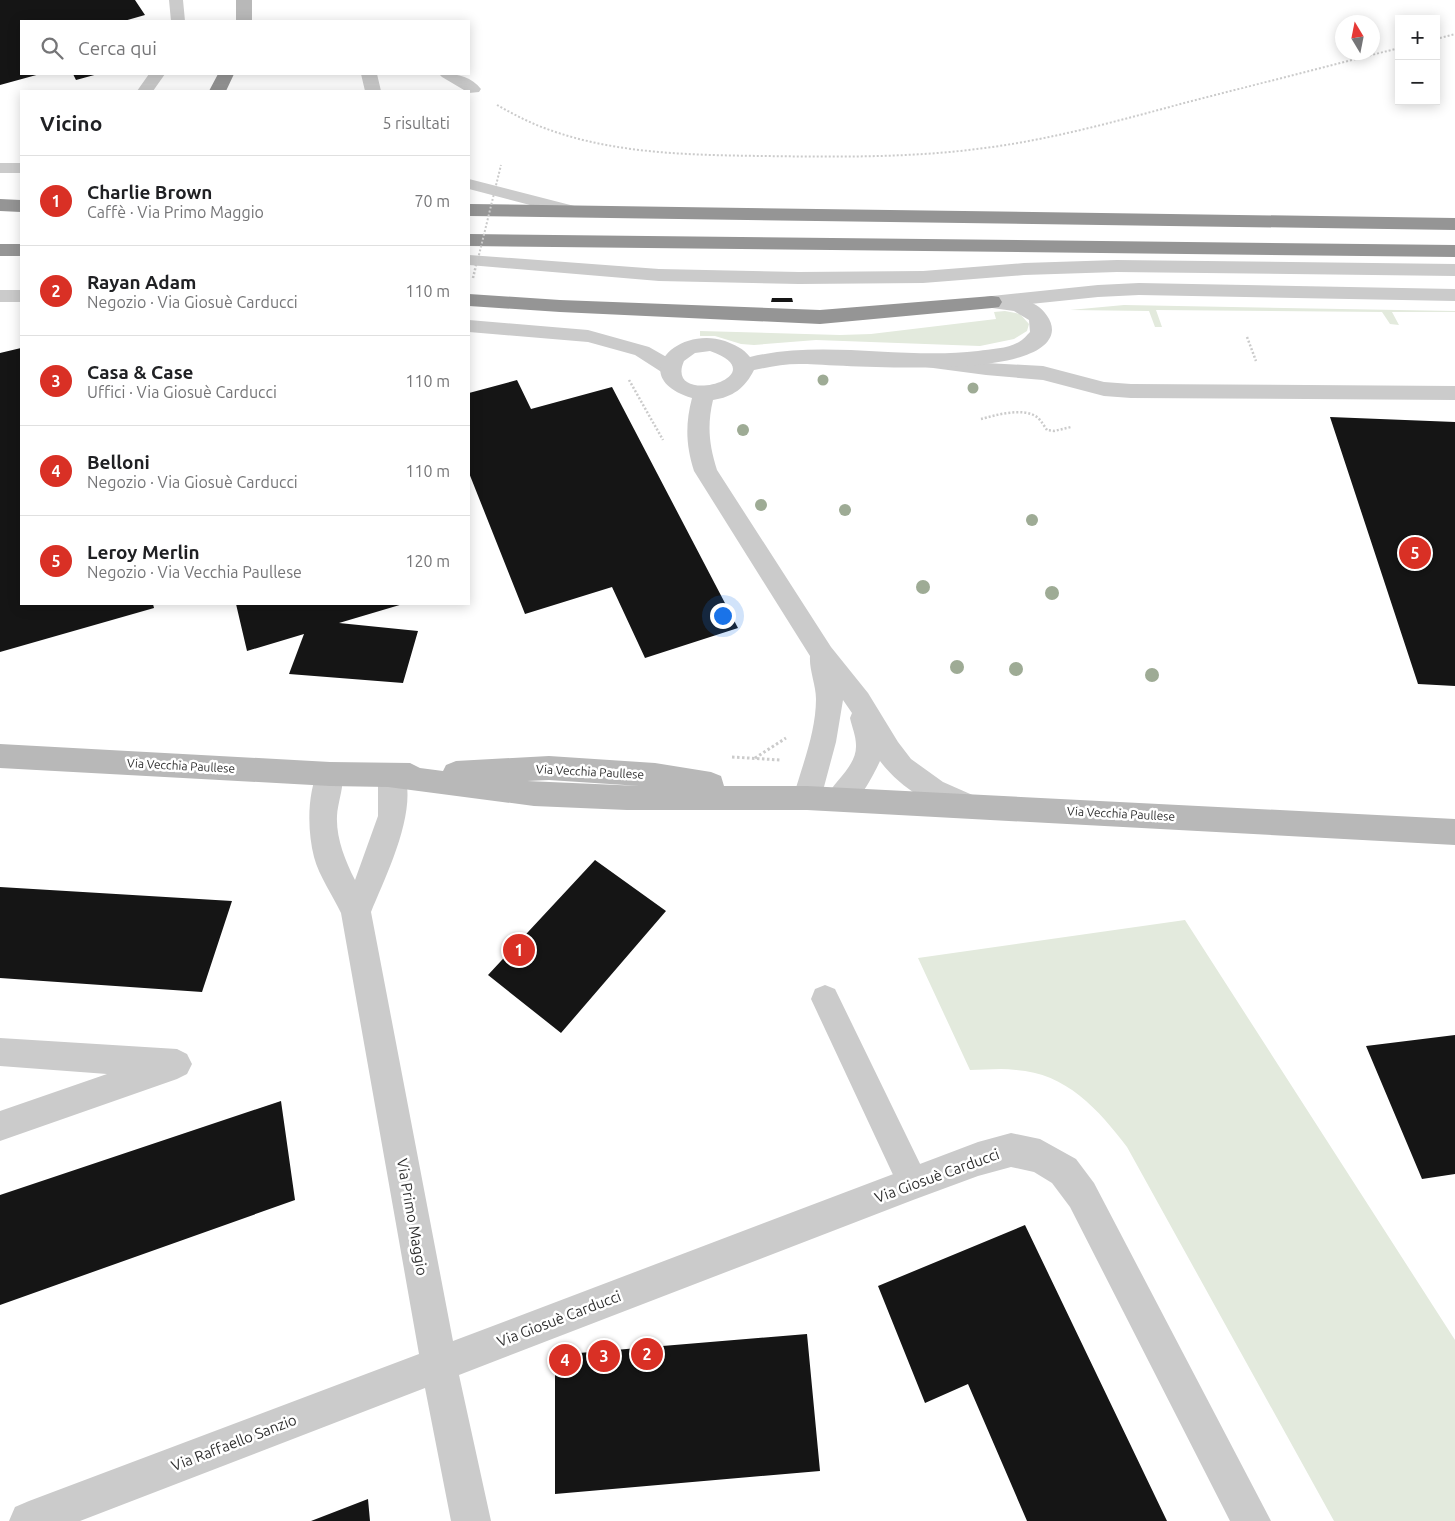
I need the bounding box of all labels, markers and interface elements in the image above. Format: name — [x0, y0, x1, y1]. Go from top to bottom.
north arrow — [1335, 15, 1380, 60]
map controls — [1395, 15, 1440, 105]
button: + — [1395, 15, 1440, 60]
search box — [20, 20, 470, 75]
icon: search — [38, 34, 66, 62]
text: Cerca qui — [78, 37, 157, 59]
button: − — [1395, 60, 1440, 105]
text: Vicino — [40, 111, 102, 135]
text: 5 risultati — [382, 114, 450, 132]
text: Charlie Brown — [87, 181, 212, 203]
text: 1 — [51, 192, 61, 210]
text: 70 m — [414, 192, 450, 210]
text: Caffè · Via Primo Maggio — [87, 203, 264, 221]
text: Rayan Adam — [87, 271, 196, 293]
text: 2 — [51, 282, 61, 300]
text: 110 m — [405, 282, 450, 300]
text: Negozio · Via Giosuè Carducci — [87, 293, 298, 311]
text: Casa & Case — [87, 361, 194, 383]
text: 3 — [51, 372, 61, 390]
text: 110 m — [405, 372, 450, 390]
text: Uffici · Via Giosuè Carducci — [87, 383, 277, 401]
text: Belloni — [87, 451, 150, 473]
text: 4 — [51, 462, 61, 480]
text: 110 m — [405, 462, 450, 480]
text: Negozio · Via Giosuè Carducci — [87, 473, 298, 491]
pin: 5 — [1399, 534, 1431, 572]
text: Leroy Merlin — [87, 541, 200, 563]
text: 5 — [51, 552, 61, 570]
text: 120 m — [405, 552, 450, 570]
text: Negozio · Via Vecchia Paullese — [87, 563, 302, 581]
your location — [710, 603, 736, 629]
street label: Via Vecchia Paullese — [127, 756, 235, 775]
street label: Via Vecchia Paullese — [536, 762, 644, 781]
street label: Via Vecchia Paullese — [1067, 804, 1175, 823]
pin: 1 — [503, 931, 535, 969]
street label: Via Giosuè Carducci — [872, 1145, 1001, 1206]
street label: Via Primo Maggio — [394, 1157, 431, 1277]
street label: Via Giosuè Carducci — [494, 1287, 623, 1350]
pin: 2 — [631, 1335, 663, 1373]
pin: 3 — [588, 1337, 620, 1375]
pin: 4 — [549, 1341, 581, 1379]
street label: Via Raffaello Sanzio — [169, 1411, 299, 1474]

